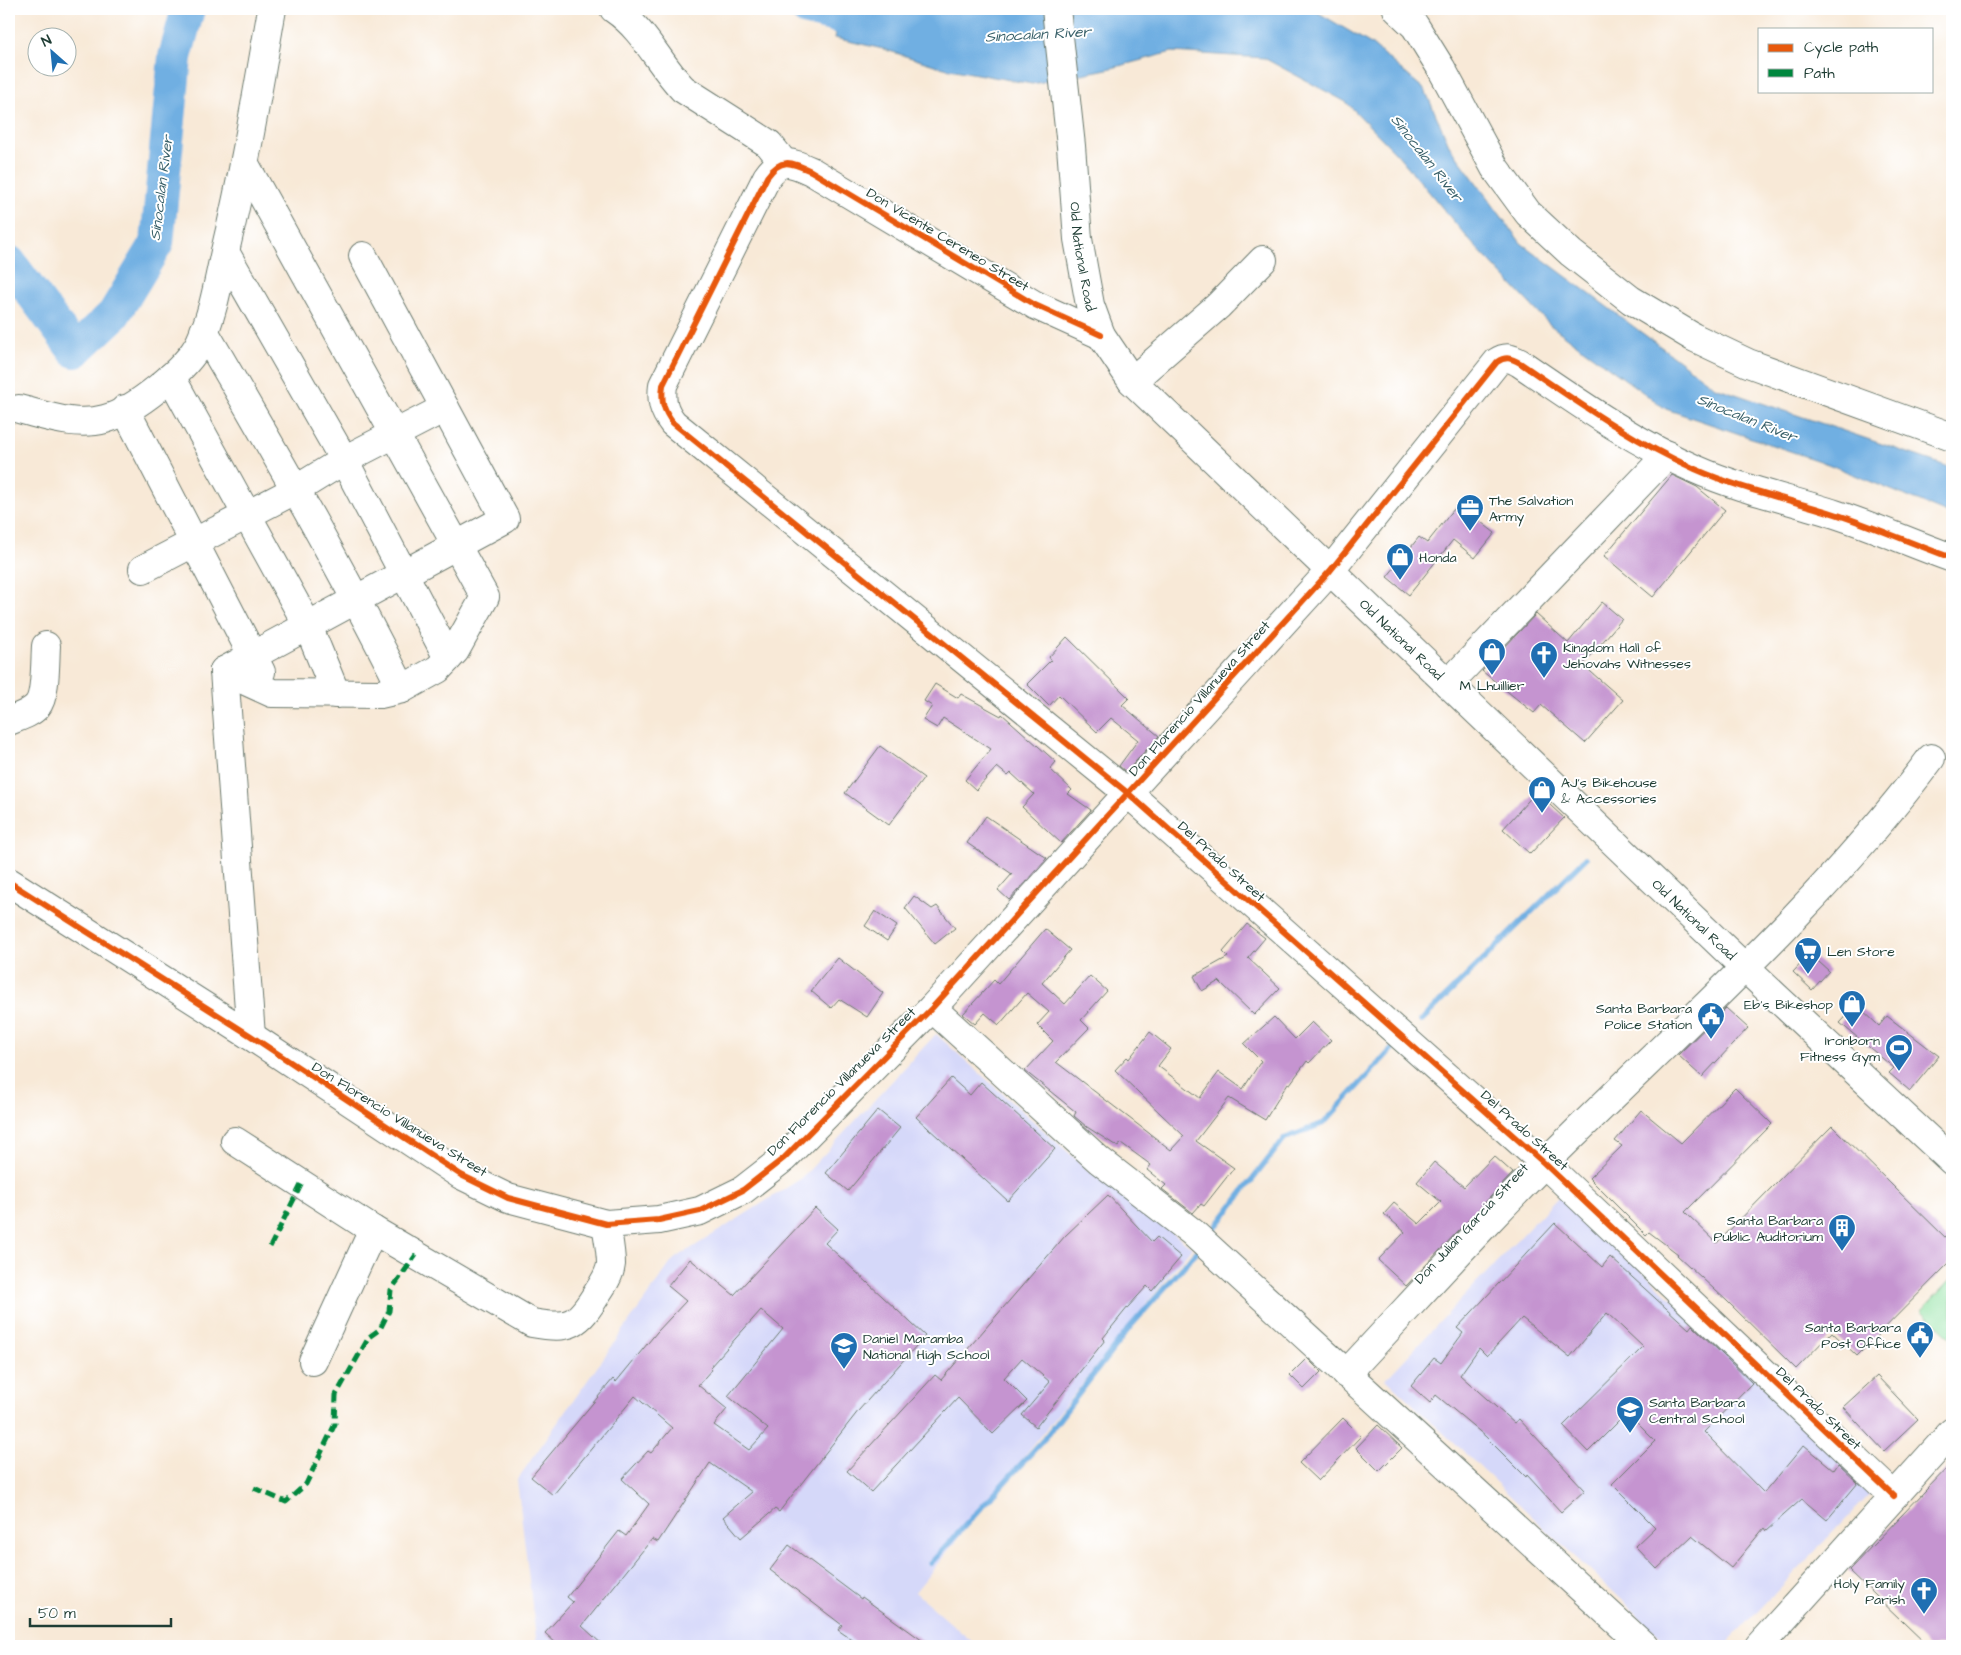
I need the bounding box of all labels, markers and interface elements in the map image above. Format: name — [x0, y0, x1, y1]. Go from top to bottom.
water label: Sinocalan River — [985, 21, 1093, 48]
north arrow — [28, 28, 78, 78]
legend — [1758, 28, 1934, 92]
text: N — [38, 30, 55, 52]
text: Cycle path — [1804, 37, 1879, 59]
text: Path — [1804, 63, 1835, 84]
water label: Sinocalan River — [1386, 110, 1468, 208]
water label: Sinocalan River — [145, 133, 179, 242]
street label: Don Vicente Cereneo Street — [862, 183, 1033, 297]
street label: Old National Road — [1064, 201, 1100, 314]
water label: Sinocalan River — [1694, 389, 1801, 449]
place label: The Salvation Army — [1489, 491, 1573, 527]
office icon: The Salvation Army — [1455, 493, 1485, 532]
shop icon: Honda — [1385, 542, 1415, 581]
place label: Honda — [1419, 548, 1457, 568]
street label: Old National Road — [1354, 595, 1448, 685]
street label: Don Florencio Villanueva Street — [1124, 616, 1275, 781]
shop icon: M Lhuillier — [1477, 637, 1507, 676]
place label: Kingdom Hall of Jehovahs Witnesses — [1563, 638, 1691, 674]
church icon: Kingdom Hall of Jehovahs Witnesses — [1529, 640, 1559, 679]
place label: M Lhuillier — [1460, 676, 1525, 696]
place label: AJ's Bikehouse & Accessories — [1561, 773, 1657, 809]
shop icon: AJ's Bikehouse & Accessories — [1527, 775, 1557, 814]
street label: Del Prado Street — [1173, 817, 1270, 907]
street label: Old National Road — [1647, 875, 1740, 965]
supermarket icon: Len Store — [1793, 936, 1823, 975]
place label: Len Store — [1827, 942, 1895, 962]
shop icon: Eb's Bikeshop — [1837, 989, 1867, 1028]
place label: Eb's Bikeshop — [1744, 995, 1833, 1015]
place label: Santa Barbara Police Station — [1596, 999, 1692, 1035]
public building icon: Santa Barbara Police Station — [1696, 1001, 1726, 1040]
street label: Don Florencio Villanueva Street — [763, 1002, 921, 1161]
place label: Ironborn Fitness Gym — [1800, 1031, 1880, 1067]
sports icon: Ironborn Fitness Gym — [1884, 1033, 1914, 1072]
street label: Don Florencio Villanueva Street — [308, 1057, 491, 1182]
street label: Del Prado Street — [1476, 1086, 1573, 1176]
street label: Don Julian Garcia Street — [1410, 1158, 1534, 1289]
place label: Santa Barbara Public Auditorium — [1714, 1211, 1823, 1247]
building icon: Santa Barbara Public Auditorium — [1827, 1213, 1857, 1252]
place label: Santa Barbara Post Office — [1805, 1318, 1901, 1354]
public building icon: Santa Barbara Post Office — [1905, 1320, 1935, 1359]
place label: Daniel Maramba National High School — [863, 1329, 990, 1365]
school or university icon: Daniel Maramba National High School — [829, 1331, 859, 1370]
street label: Del Prado Street — [1771, 1363, 1866, 1455]
place label: Santa Barbara Central School — [1649, 1393, 1745, 1429]
school or university icon: Santa Barbara Central School — [1615, 1395, 1645, 1434]
place label: Holy Family Parish — [1833, 1574, 1905, 1610]
church icon: Holy Family Parish — [1909, 1576, 1939, 1615]
scale bar — [30, 1595, 171, 1627]
text: 50 m — [38, 1603, 76, 1624]

